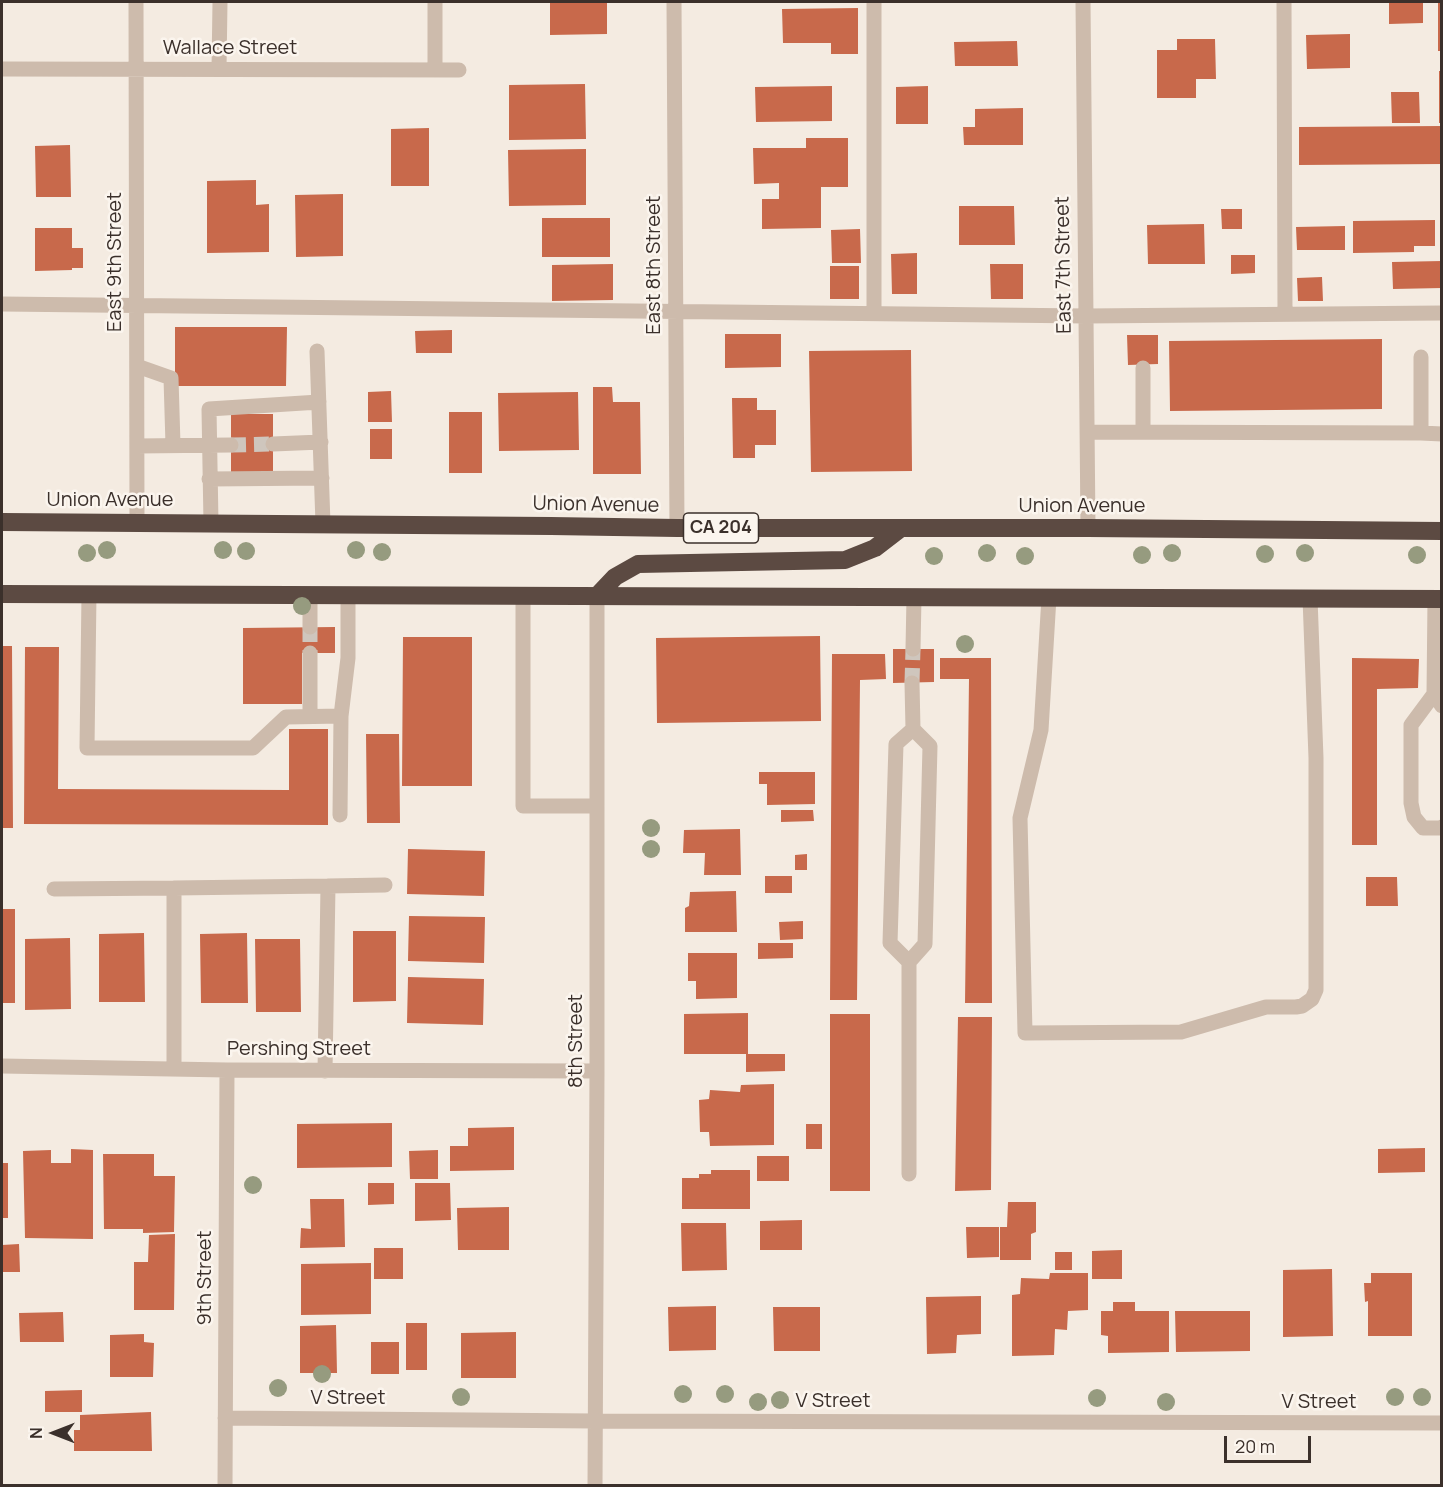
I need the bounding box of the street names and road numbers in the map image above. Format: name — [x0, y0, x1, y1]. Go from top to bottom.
street label: Wallace Street — [163, 36, 297, 60]
street label: East 9th Street — [103, 192, 127, 332]
street label: East 8th Street — [642, 195, 666, 335]
street label: East 7th Street — [1051, 196, 1077, 334]
street label: Union Avenue — [47, 488, 173, 512]
street label: Union Avenue — [532, 492, 660, 518]
street label: Union Avenue — [1019, 494, 1145, 518]
road number: CA 204 — [684, 513, 758, 543]
street label: 8th Street — [564, 994, 588, 1088]
street label: Pershing Street — [227, 1037, 371, 1061]
street label: 9th Street — [193, 1230, 217, 1326]
street label: V Street — [311, 1386, 385, 1410]
street label: V Street — [796, 1389, 870, 1413]
street label: V Street — [1282, 1390, 1356, 1414]

